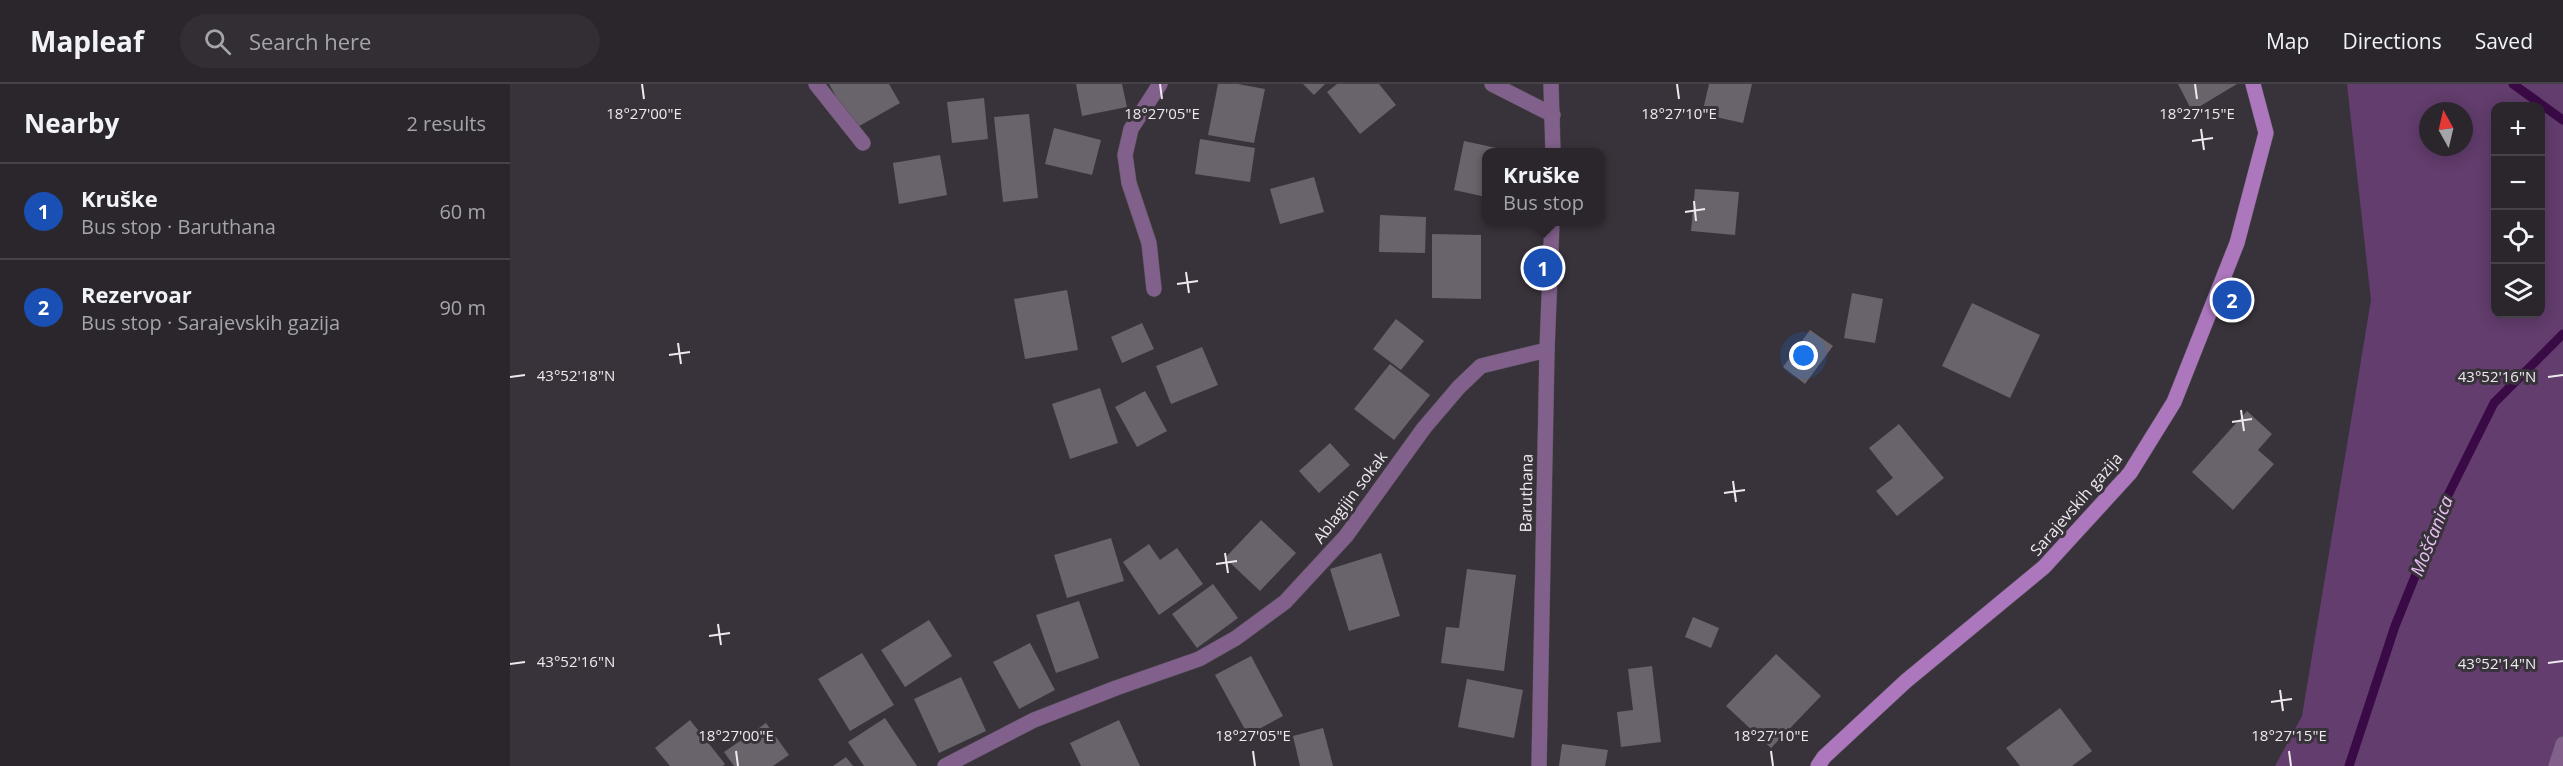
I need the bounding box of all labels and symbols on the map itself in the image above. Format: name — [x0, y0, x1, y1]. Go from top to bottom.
north arrow — [2419, 102, 2473, 156]
text: 18°27'00"E — [606, 103, 682, 123]
text: 18°27'05"E — [1124, 103, 1200, 123]
text: 18°27'10"E — [1641, 103, 1717, 123]
text: 18°27'15"E — [2159, 103, 2235, 123]
pin: 1 — [1524, 246, 1562, 291]
pin: 2 — [2212, 278, 2252, 322]
your location — [1789, 341, 1818, 370]
text: 43°52'18"N — [537, 365, 615, 385]
text: 43°52'16"N — [2458, 366, 2536, 386]
street label: Ablagijin sokak — [1308, 446, 1392, 548]
street label: Sarajevskih gazija — [2025, 448, 2127, 560]
street label: Baruthana — [1514, 453, 1538, 533]
water label: Mošćanica — [2404, 492, 2458, 579]
text: 43°52'16"N — [537, 651, 615, 671]
text: 43°52'14"N — [2458, 653, 2536, 673]
text: 18°27'00"E — [698, 725, 774, 745]
text: 18°27'05"E — [1215, 725, 1291, 745]
text: 18°27'10"E — [1733, 725, 1809, 745]
text: 18°27'15"E — [2251, 725, 2327, 745]

